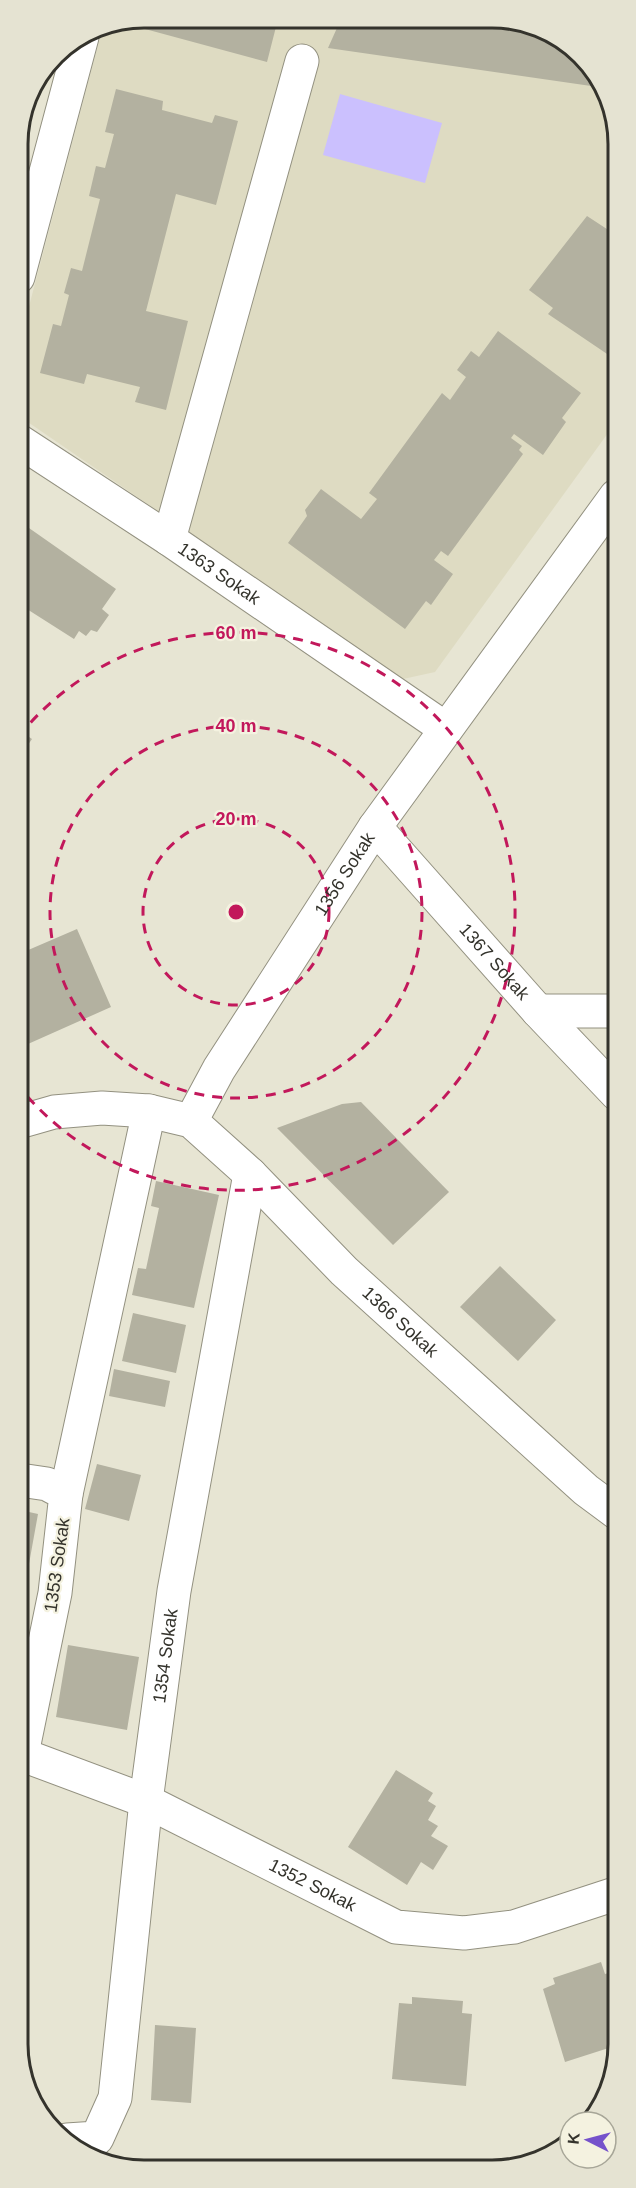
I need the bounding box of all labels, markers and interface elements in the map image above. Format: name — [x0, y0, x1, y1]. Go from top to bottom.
street label: 1363 Sokak — [174, 538, 265, 609]
text: 60 m — [215, 623, 257, 643]
text: 40 m — [215, 716, 257, 736]
text: 20 m — [215, 809, 257, 829]
street label: 1356 Sokak — [310, 828, 379, 919]
centre of rings — [226, 902, 246, 922]
street label: 1367 Sokak — [455, 920, 534, 1005]
street label: 1366 Sokak — [358, 1283, 443, 1362]
street label: 1353 Sokak — [40, 1516, 74, 1613]
street label: 1354 Sokak — [149, 1606, 182, 1704]
street label: 1352 Sokak — [266, 1855, 360, 1916]
north arrow — [558, 2110, 618, 2170]
text: K — [565, 2131, 583, 2145]

